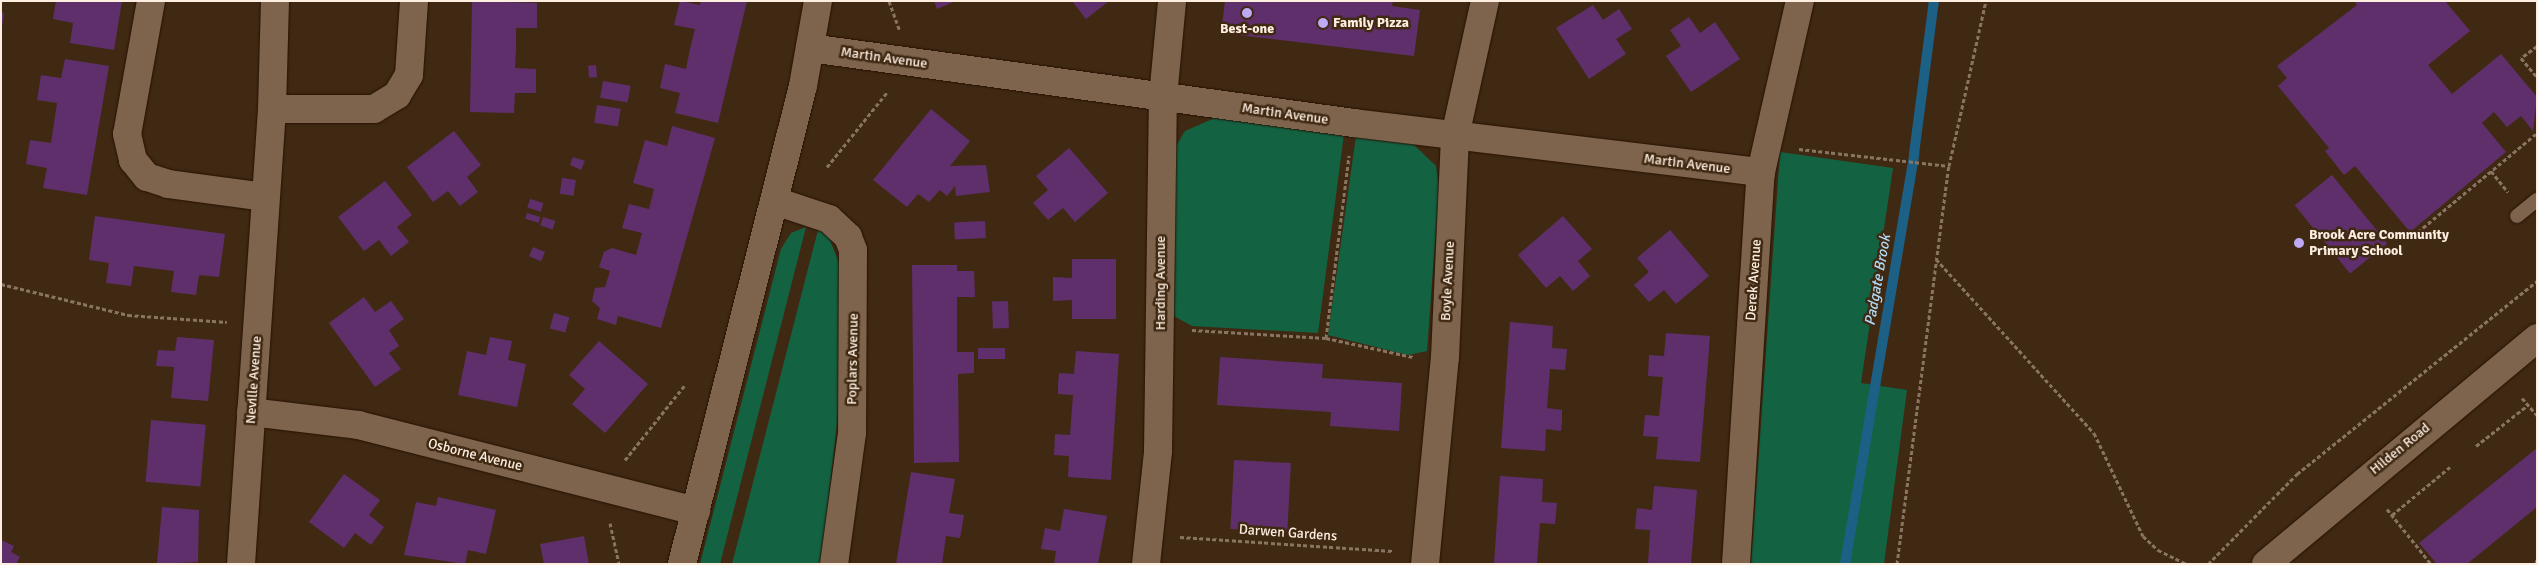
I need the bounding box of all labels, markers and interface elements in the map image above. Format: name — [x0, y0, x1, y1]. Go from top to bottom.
marker: Best-one — [1241, 7, 1253, 19]
place label: Family Pizza — [1333, 15, 1409, 31]
marker: Family Pizza — [1317, 17, 1329, 29]
place label: Best-one — [1220, 21, 1274, 37]
street label: Martin Avenue — [840, 44, 928, 72]
street label: Martin Avenue — [1241, 100, 1329, 128]
street label: Martin Avenue — [1643, 150, 1731, 178]
place label: Brook Acre Community Primary School — [2309, 227, 2449, 260]
water label: Padgate Brook — [1861, 233, 1895, 327]
street label: Harding Avenue — [1153, 236, 1169, 330]
marker: Brook Acre Community Primary School — [2293, 237, 2305, 249]
street label: Derek Avenue — [1743, 239, 1765, 321]
street label: Boyle Avenue — [1438, 241, 1458, 321]
street label: Poplars Avenue — [844, 313, 862, 405]
street label: Neville Avenue — [243, 335, 265, 425]
street label: Hilden Road — [2367, 420, 2433, 478]
street label: Osborne Avenue — [426, 435, 524, 475]
street label: Darwen Gardens — [1238, 521, 1338, 545]

